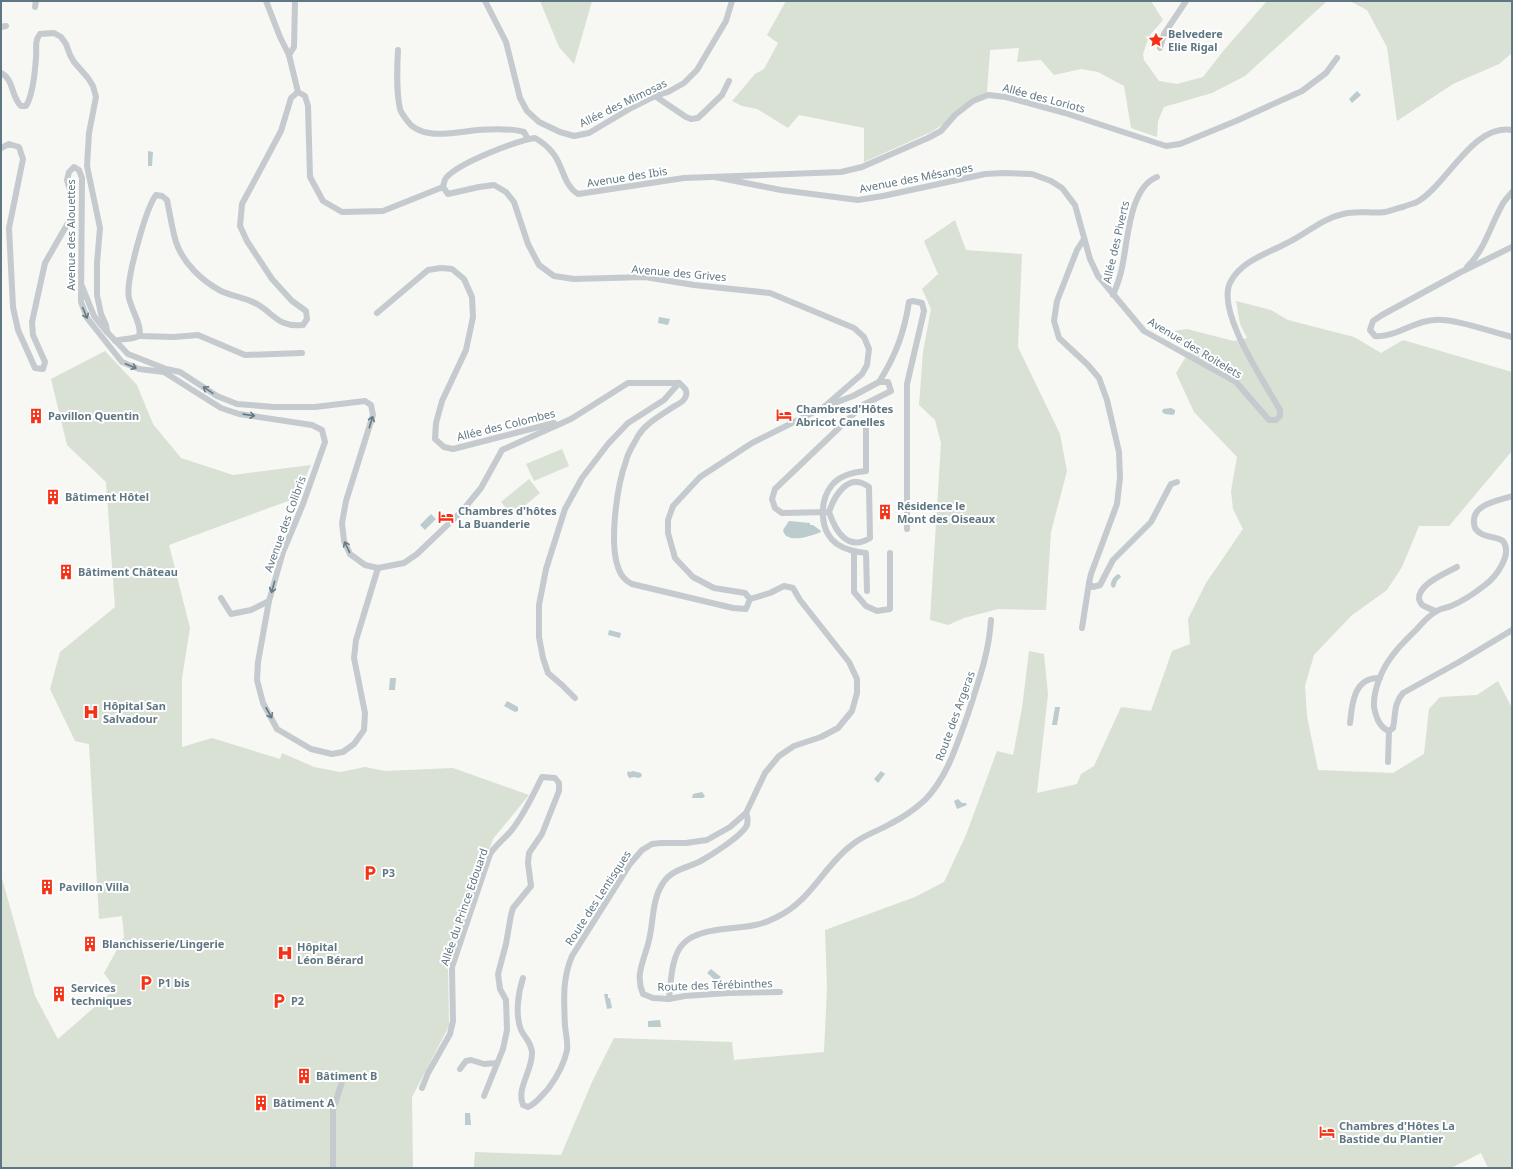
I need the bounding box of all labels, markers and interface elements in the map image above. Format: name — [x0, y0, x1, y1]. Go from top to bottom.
place label: Belvedere Elie Rigal — [1168, 26, 1223, 54]
place icon: Belvedere Elie Rigal — [1147, 31, 1165, 49]
street label: Allée des Mimosas — [577, 75, 669, 130]
street label: Allée des Loriots — [1001, 79, 1087, 116]
street label: Avenue des Mésanges — [858, 159, 974, 196]
street label: Avenue des Ibis — [586, 163, 668, 190]
street label: Avenue des Alouettes — [63, 179, 78, 291]
street label: Allée des Piverts — [1099, 199, 1132, 285]
street label: Avenue des Grives — [631, 261, 727, 284]
one-way arrow — [82, 307, 90, 319]
street label: Avenue des Roitelets — [1145, 313, 1245, 382]
one-way arrow — [124, 362, 136, 370]
one-way arrow — [203, 386, 214, 394]
place label: Chambresd'Hôtes Abricot Canelles — [796, 401, 894, 429]
street label: Allée des Colombes — [455, 405, 557, 444]
hotel icon: Chambresd'Hôtes Abricot Canelles — [775, 406, 793, 424]
building icon: Pavillon Quentin — [27, 407, 45, 425]
place label: Pavillon Quentin — [48, 408, 139, 423]
one-way arrow — [242, 411, 255, 419]
one-way arrow — [368, 416, 375, 429]
street label: Avenue des Colibris — [260, 474, 309, 574]
building icon: Bâtiment Hôtel — [44, 488, 62, 506]
place label: Bâtiment Hôtel — [65, 489, 149, 504]
place label: Résidence le Mont des Oiseaux — [897, 498, 996, 526]
place label: Chambres d'hôtes La Buanderie — [458, 503, 557, 531]
building icon: Résidence le Mont des Oiseaux — [876, 503, 894, 521]
hotel icon: Chambres d'hôtes La Buanderie — [437, 508, 455, 526]
one-way arrow — [343, 542, 350, 554]
building icon: Bâtiment Château — [57, 563, 75, 581]
place label: Bâtiment Château — [78, 564, 178, 579]
one-way arrow — [269, 580, 276, 593]
street label: Route des Argeras — [931, 669, 978, 763]
place label: Hôpital San Salvadour — [103, 698, 166, 726]
hospital icon: Hôpital San Salvadour — [82, 703, 100, 721]
one-way arrow — [265, 707, 273, 719]
street label: Allée du Prince Edouard — [436, 846, 491, 968]
street label: Route des Lentisques — [561, 847, 634, 948]
parking icon: P3 — [361, 864, 379, 882]
place label: P3 — [382, 865, 395, 880]
building icon: Pavillon Villa — [38, 878, 56, 896]
place label: Pavillon Villa — [59, 879, 129, 894]
building icon: Blanchisserie/Lingerie — [81, 935, 99, 953]
place label: Blanchisserie/Lingerie — [102, 936, 225, 951]
place label: Hôpital Léon Bérard — [297, 939, 363, 967]
hospital icon: Hôpital Léon Bérard — [276, 944, 294, 962]
parking icon: P1 bis — [137, 974, 155, 992]
place label: P1 bis — [158, 975, 190, 990]
street label: Route des Térébinthes — [657, 975, 773, 994]
place label: Services techniques — [71, 980, 132, 1008]
building icon: Services techniques — [50, 985, 68, 1003]
parking icon: P2 — [270, 992, 288, 1010]
place label: P2 — [291, 993, 304, 1008]
building icon: Bâtiment B — [295, 1067, 313, 1085]
place label: Bâtiment B — [316, 1068, 377, 1083]
building icon: Bâtiment A — [252, 1094, 270, 1112]
place label: Bâtiment A — [273, 1095, 335, 1110]
place label: Chambres d'Hôtes La Bastide du Plantier — [1339, 1118, 1455, 1146]
hotel icon: Chambres d'Hôtes La Bastide du Plantier — [1318, 1123, 1336, 1141]

